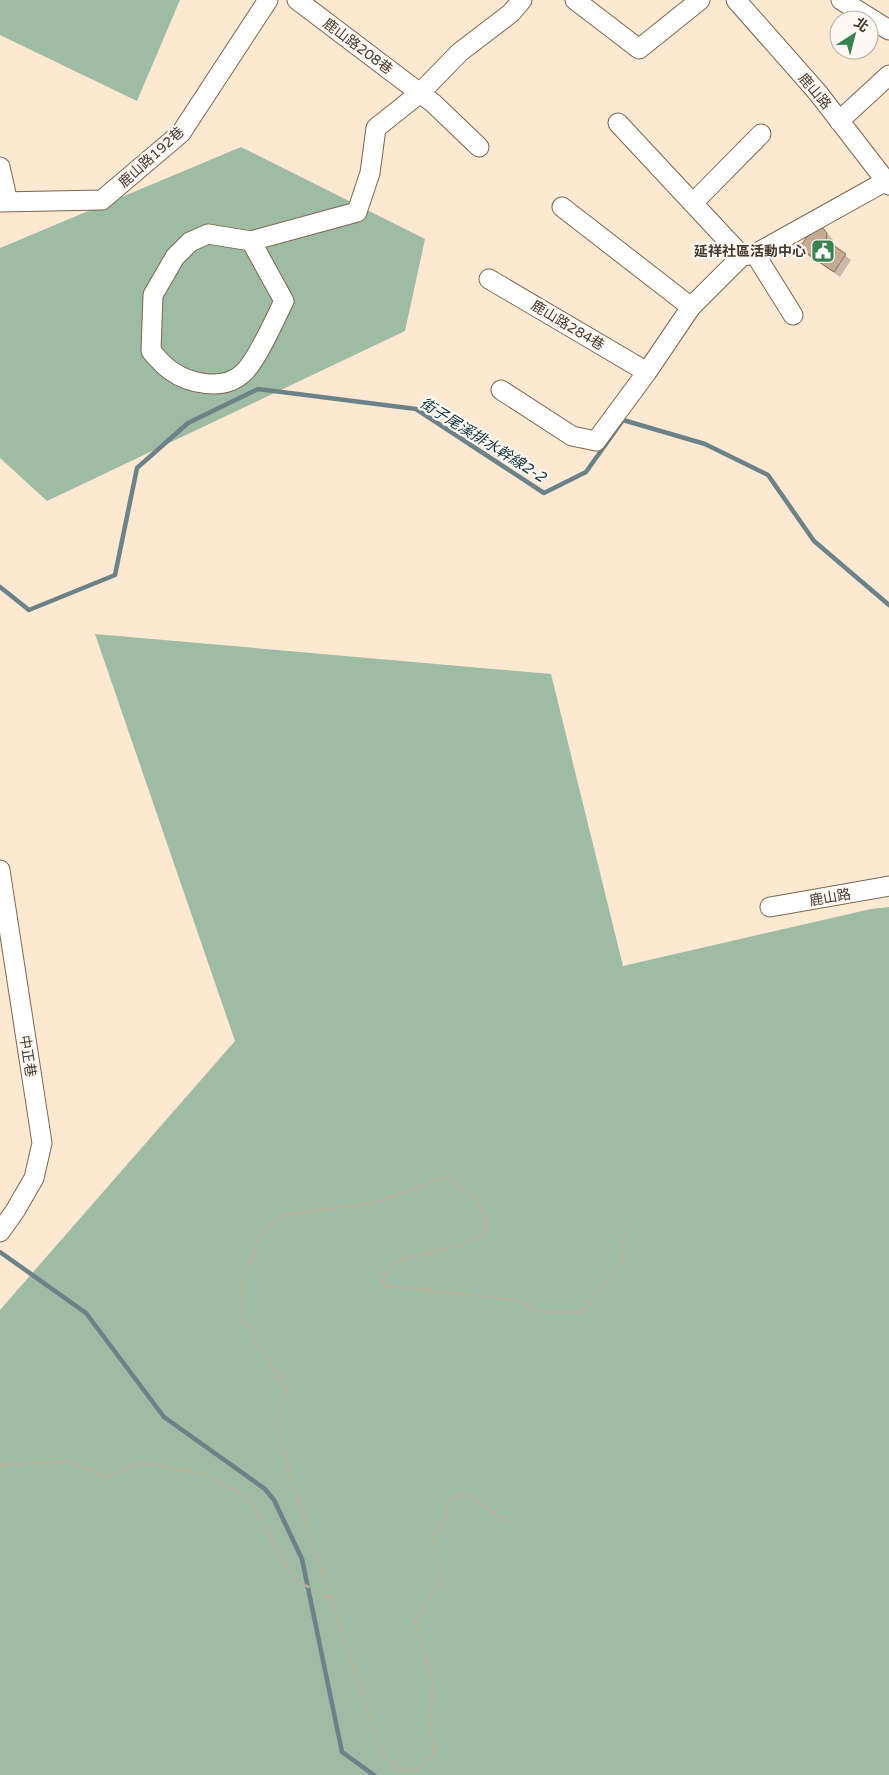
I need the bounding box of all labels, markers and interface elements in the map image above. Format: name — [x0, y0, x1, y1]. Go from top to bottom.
north arrow — [829, 10, 879, 60]
text: 北 — [851, 14, 872, 36]
street label: 鹿山路208巷 — [320, 15, 396, 78]
street label: 鹿山路 — [795, 70, 835, 113]
street label: 鹿山路192巷 — [115, 123, 188, 191]
public building icon: 延祥社區活動中心 — [810, 238, 836, 264]
place label: 延祥社區活動中心 — [694, 243, 806, 260]
street label: 鹿山路284巷 — [528, 297, 607, 354]
water label: 街子尾溪排水幹線2-2 — [417, 394, 551, 487]
street label: 鹿山路 — [808, 885, 852, 910]
street label: 中正巷 — [16, 1034, 39, 1078]

